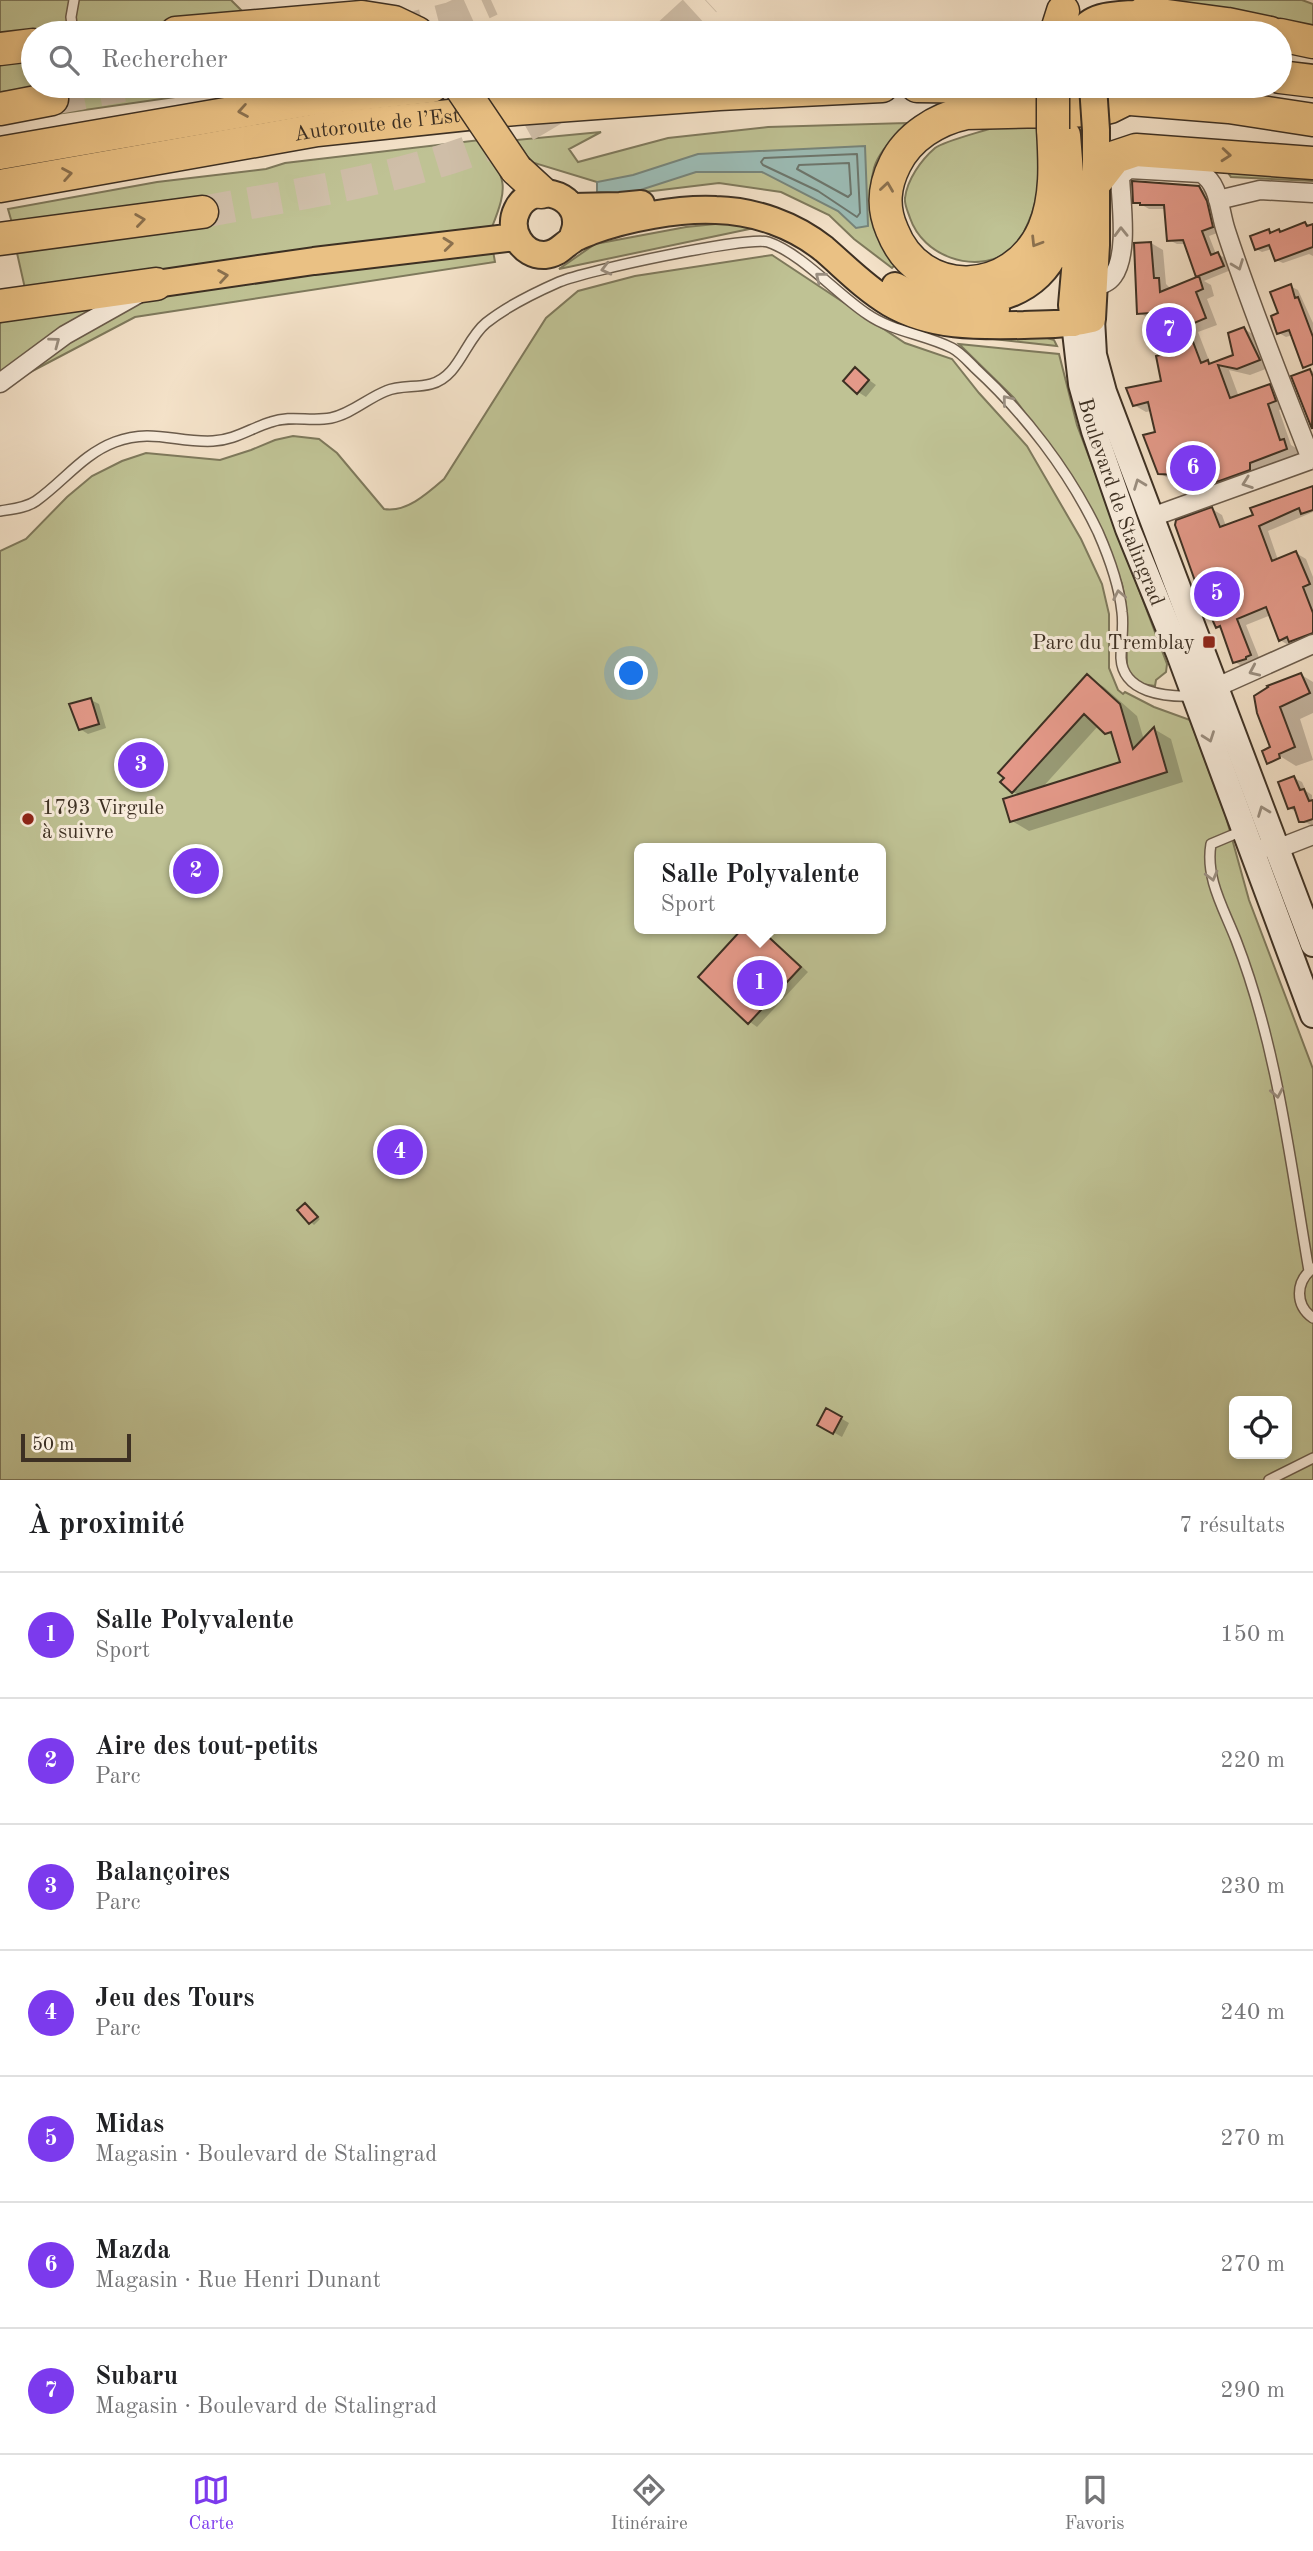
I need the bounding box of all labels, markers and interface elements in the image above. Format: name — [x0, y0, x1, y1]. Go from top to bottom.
search box — [21, 21, 1292, 98]
icon: search — [45, 41, 83, 79]
text: Rechercher — [101, 47, 228, 73]
one-way arrow — [237, 103, 249, 118]
street label: Autoroute de l’Est — [292, 106, 461, 146]
one-way arrow — [1221, 147, 1232, 162]
one-way arrow — [61, 167, 73, 182]
one-way arrow — [880, 181, 895, 193]
one-way arrow — [135, 212, 146, 227]
one-way arrow — [1114, 226, 1129, 237]
one-way arrow — [1031, 235, 1044, 248]
one-way arrow — [443, 237, 454, 252]
one-way arrow — [1230, 259, 1244, 271]
one-way arrow — [600, 261, 612, 275]
one-way arrow — [217, 269, 229, 284]
one-way arrow — [815, 273, 828, 285]
pin: 7 — [1146, 304, 1192, 356]
one-way arrow — [47, 338, 60, 351]
one-way arrow — [1002, 395, 1015, 407]
street label: Boulevard de Stalingrad — [1073, 396, 1167, 609]
pin: 6 — [1170, 442, 1216, 494]
one-way arrow — [1242, 474, 1254, 488]
one-way arrow — [1133, 478, 1147, 490]
pin: 5 — [1194, 568, 1240, 620]
one-way arrow — [1112, 589, 1127, 601]
place label: Parc du Tremblay — [1032, 633, 1195, 654]
marker: Parc du Tremblay — [1201, 634, 1217, 650]
your location — [614, 656, 648, 690]
one-way arrow — [1249, 663, 1261, 677]
one-way arrow — [1201, 730, 1215, 742]
pin: 3 — [118, 739, 164, 791]
place label: 1793 Virgule à suivre — [42, 798, 164, 843]
one-way arrow — [1257, 806, 1271, 818]
marker: 1793 Virgule à suivre — [20, 811, 36, 827]
popup — [634, 843, 886, 934]
pin: 2 — [173, 845, 219, 897]
text: Salle Polyvalente — [661, 862, 859, 888]
one-way arrow — [1204, 870, 1218, 882]
text: Sport — [661, 893, 716, 916]
pin: 1 — [737, 957, 783, 1009]
one-way arrow — [1269, 1087, 1284, 1099]
pin: 4 — [377, 1126, 423, 1178]
map controls — [1229, 1396, 1292, 1459]
button: locate — [1229, 1396, 1292, 1459]
scale bar — [21, 1431, 131, 1463]
text: 50 m — [32, 1436, 74, 1455]
text: À proximité — [28, 1510, 185, 1540]
text: 7 résultats — [1179, 1514, 1285, 1537]
text: Salle Polyvalente — [95, 1608, 294, 1634]
text: 1 — [44, 1623, 58, 1646]
text: 150 m — [1220, 1623, 1285, 1646]
text: Sport — [95, 1639, 150, 1662]
text: Aire des tout-petits — [95, 1734, 318, 1760]
text: 2 — [44, 1749, 58, 1772]
text: 220 m — [1220, 1749, 1285, 1772]
text: Parc — [95, 1765, 140, 1788]
text: Balançoires — [95, 1860, 230, 1886]
text: 3 — [44, 1875, 58, 1898]
text: 230 m — [1220, 1875, 1285, 1898]
text: Parc — [95, 1891, 140, 1914]
text: Jeu des Tours — [95, 1986, 254, 2012]
text: 4 — [44, 2001, 58, 2024]
text: 240 m — [1220, 2001, 1285, 2024]
text: Parc — [95, 2017, 140, 2040]
text: Midas — [95, 2112, 164, 2138]
text: 5 — [44, 2127, 58, 2150]
text: 270 m — [1220, 2127, 1285, 2150]
text: Magasin · Boulevard de Stalingrad — [95, 2143, 437, 2166]
text: Mazda — [95, 2238, 171, 2264]
text: 6 — [44, 2253, 58, 2276]
text: 270 m — [1220, 2253, 1285, 2276]
text: Magasin · Rue Henri Dunant — [95, 2269, 381, 2292]
text: Subaru — [95, 2364, 178, 2390]
text: 7 — [44, 2379, 58, 2402]
text: 290 m — [1220, 2379, 1285, 2402]
text: Magasin · Boulevard de Stalingrad — [95, 2395, 437, 2418]
tab: Carte — [188, 2471, 234, 2536]
tab: Itinéraire — [611, 2471, 688, 2536]
tab: Favoris — [1064, 2471, 1125, 2536]

